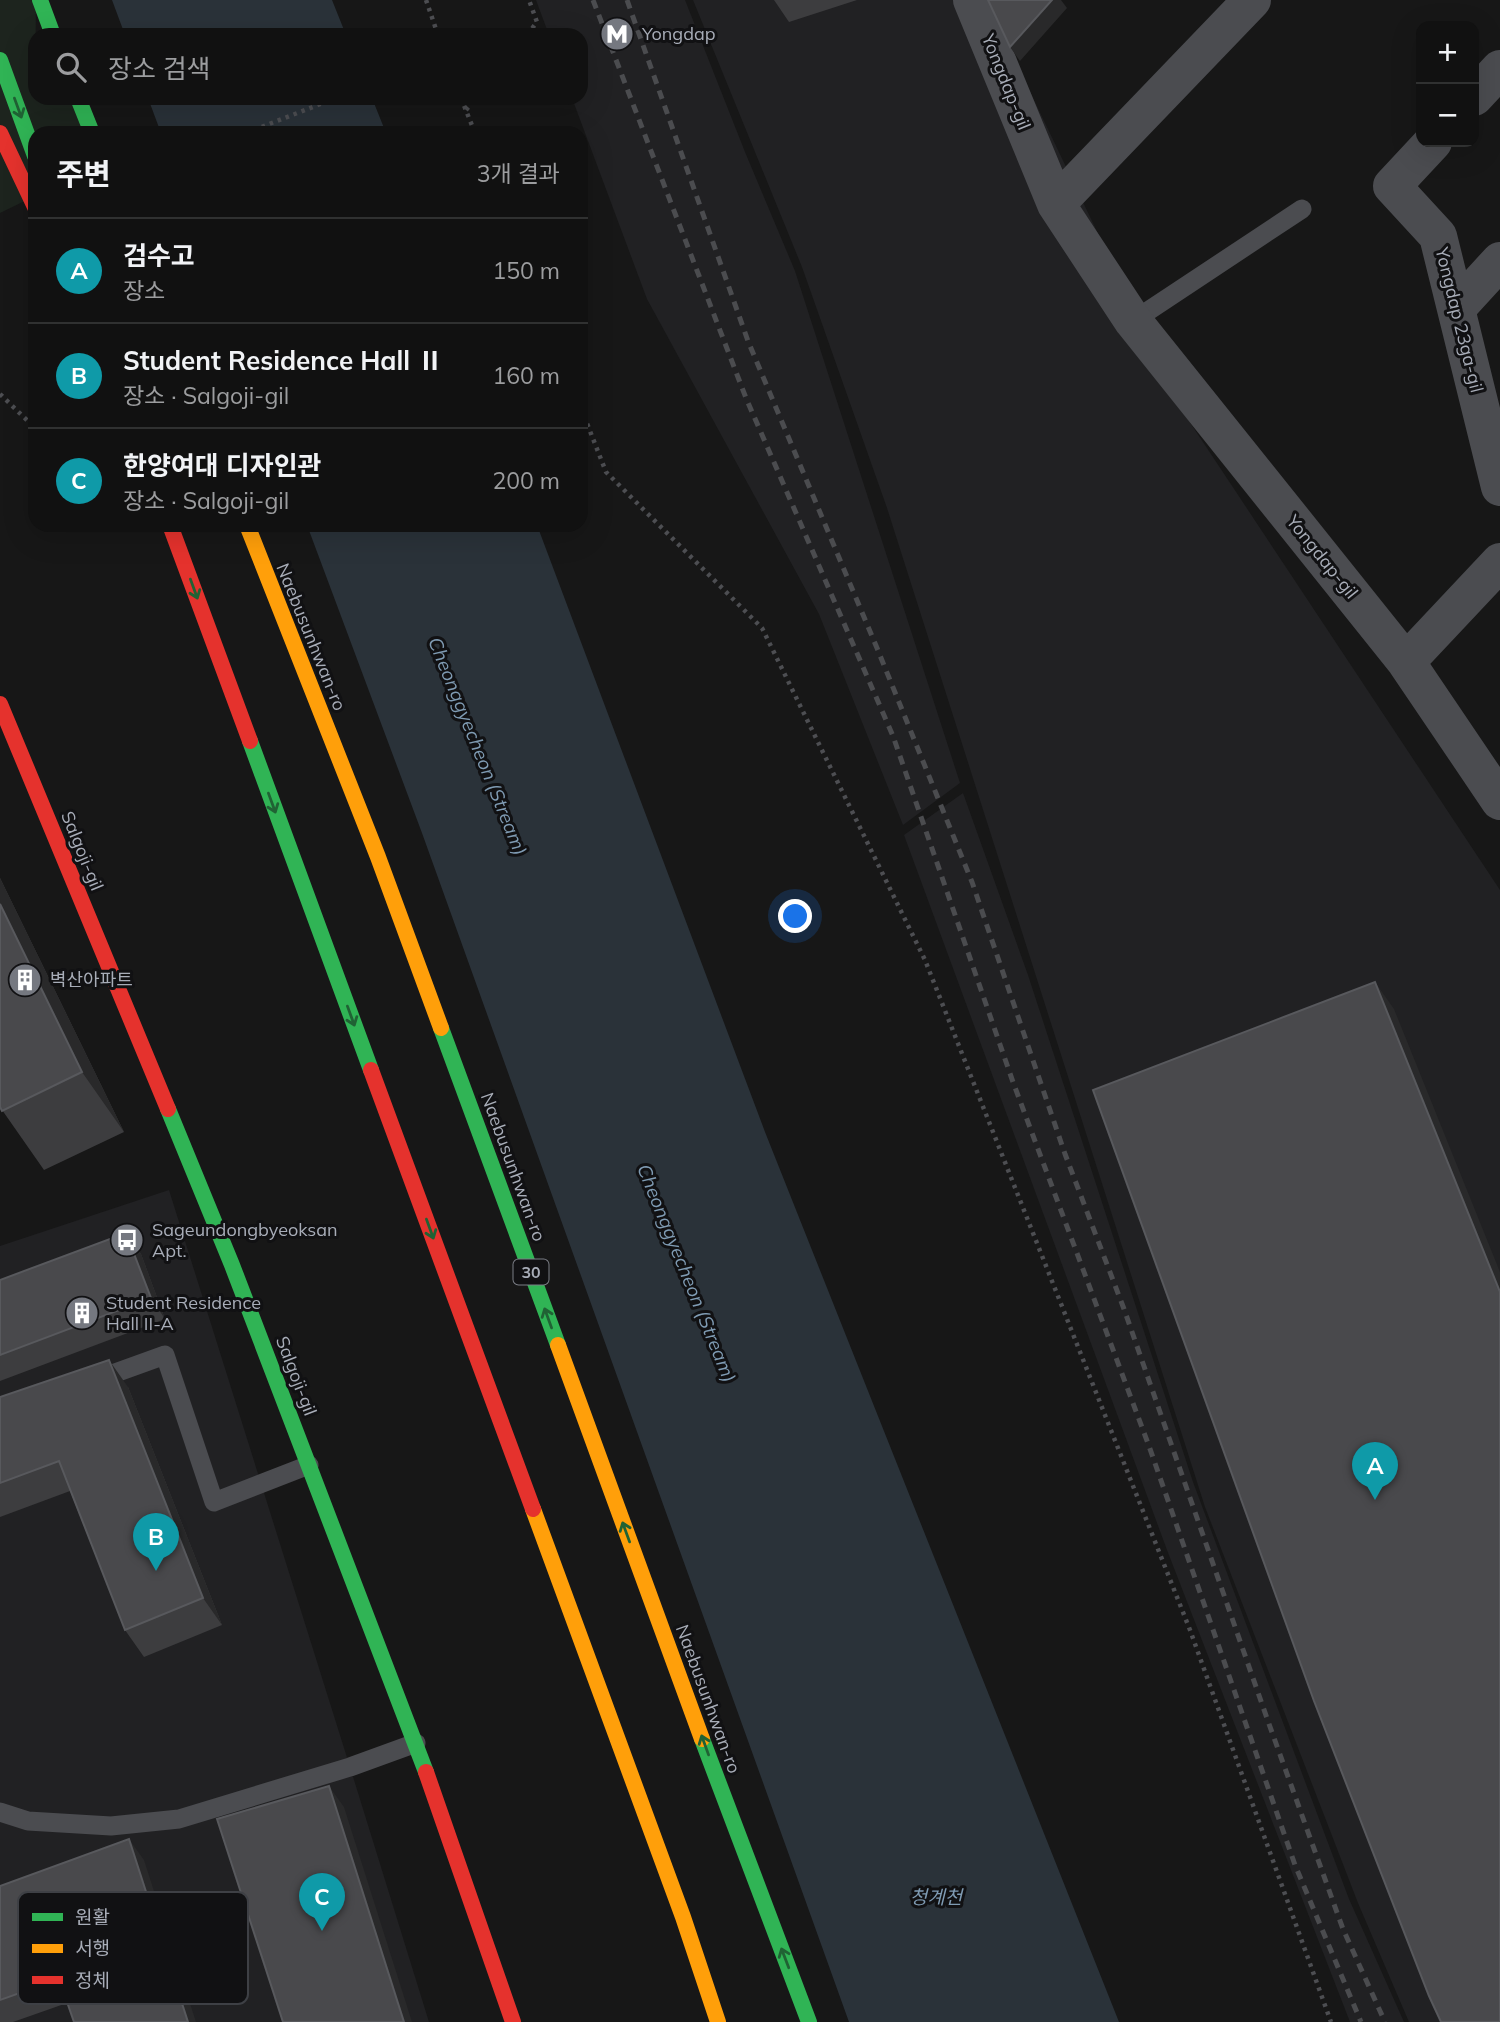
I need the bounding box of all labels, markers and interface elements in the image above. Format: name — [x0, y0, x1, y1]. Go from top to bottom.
metro station icon: Yongdap — [598, 15, 636, 53]
map controls — [1416, 21, 1479, 147]
button: + — [1416, 21, 1479, 84]
place label: Yongdap — [641, 22, 716, 45]
search box — [28, 28, 588, 105]
street label: Yongdap-gil — [976, 30, 1036, 133]
icon: search — [52, 48, 90, 86]
text: 장소 검색 — [108, 52, 210, 85]
button: − — [1416, 84, 1479, 147]
one-way arrow — [12, 97, 25, 119]
text: 주변 — [56, 155, 111, 193]
text: 3개 결과 — [477, 159, 560, 188]
text: 검수고 — [123, 239, 195, 272]
street label: Yongdap 23ga-gil — [1430, 244, 1489, 395]
text: A — [70, 256, 88, 285]
text: 150 m — [492, 256, 560, 285]
text: 장소 — [123, 276, 165, 305]
text: Student Residence Hall Ⅱ — [123, 344, 443, 377]
text: B — [71, 361, 87, 390]
text: 160 m — [492, 361, 560, 390]
text: 장소 · Salgoji-gil — [123, 381, 289, 410]
text: 한양여대 디자인관 — [123, 449, 321, 482]
text: C — [71, 466, 87, 495]
text: 200 m — [492, 466, 560, 495]
text: 장소 · Salgoji-gil — [123, 486, 289, 515]
street label: Yongdap-gil — [1281, 509, 1363, 603]
street label: Naebusunhwan-ro — [271, 560, 351, 714]
one-way arrow — [189, 578, 201, 600]
water label: Cheonggyecheon (Stream) — [423, 633, 533, 859]
one-way arrow — [267, 791, 280, 813]
street label: Salgoji-gil — [56, 808, 109, 894]
your location — [778, 899, 812, 933]
building icon: 벽산아파트 — [6, 961, 44, 999]
place label: 벽산아파트 — [50, 968, 133, 991]
one-way arrow — [346, 1004, 358, 1026]
street label: Naebusunhwan-ro — [476, 1089, 551, 1244]
water label: Cheonggyecheon (Stream) — [632, 1160, 742, 1386]
place label: Sageundongbyeoksan Apt. — [152, 1218, 338, 1262]
one-way arrow — [425, 1218, 437, 1240]
bus stop icon: Sageundongbyeoksan Apt. — [108, 1221, 146, 1259]
road number: 30 — [514, 1260, 548, 1284]
place label: Student Residence Hall II-A — [106, 1291, 261, 1335]
building icon: Student Residence Hall II-A — [63, 1294, 101, 1332]
one-way arrow — [540, 1308, 553, 1330]
street label: Salgoji-gil — [271, 1333, 322, 1419]
pin: A — [1352, 1442, 1398, 1500]
pin: B — [133, 1513, 179, 1571]
one-way arrow — [619, 1521, 631, 1543]
street label: Naebusunhwan-ro — [671, 1621, 746, 1776]
one-way arrow — [698, 1735, 710, 1757]
pin: C — [299, 1873, 345, 1931]
water label: 청계천 — [910, 1885, 964, 1909]
legend — [18, 1892, 248, 2004]
text: 원활 — [75, 1905, 110, 1929]
text: 서행 — [75, 1936, 110, 1960]
one-way arrow — [777, 1948, 790, 1970]
text: 정체 — [75, 1968, 110, 1992]

